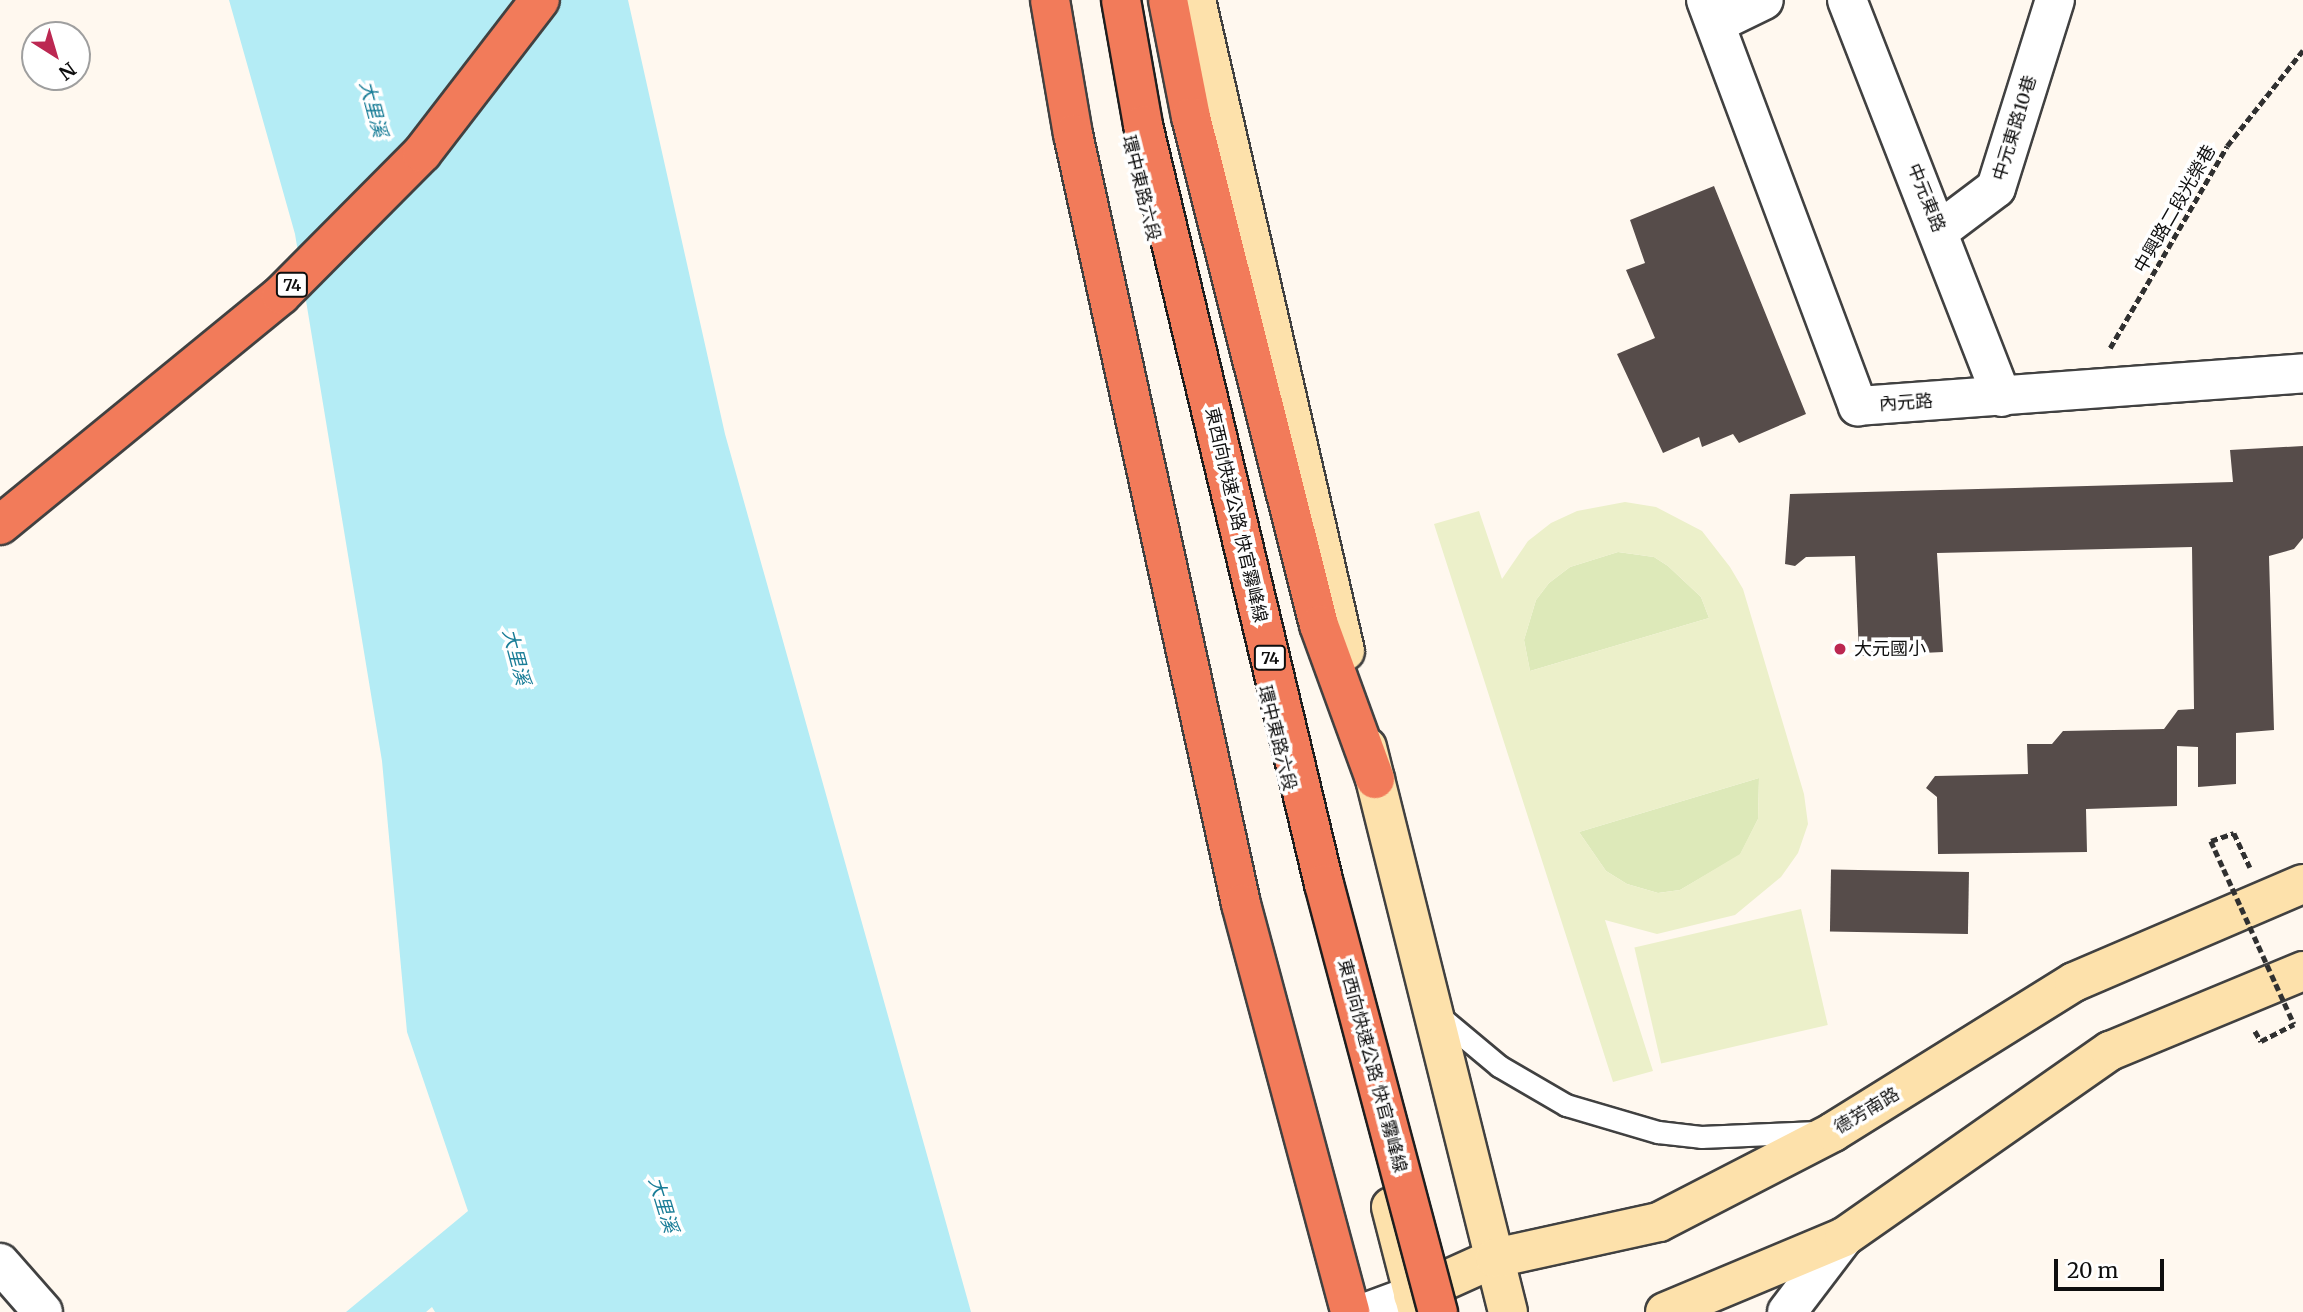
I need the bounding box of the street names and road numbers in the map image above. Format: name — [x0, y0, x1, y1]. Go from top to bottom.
street label: 中元東路10巷 — [1989, 73, 2041, 183]
street label: 環中東路六段 — [1117, 133, 1165, 243]
street label: 中興路二段光榮巷 — [2130, 141, 2220, 277]
street label: 中元東路 — [1903, 161, 1949, 235]
road number: 74 — [274, 272, 310, 298]
street label: 內元路 — [1878, 390, 1934, 416]
street label: 東西向快速公路 快官霧峰線 — [1201, 405, 1271, 625]
road number: 74 — [1252, 646, 1288, 670]
street label: 環中東路六段 — [1253, 683, 1301, 793]
street label: 東西向快速公路 快官霧峰線 — [1333, 957, 1411, 1175]
street label: 德芳南路 — [1831, 1083, 1903, 1139]

